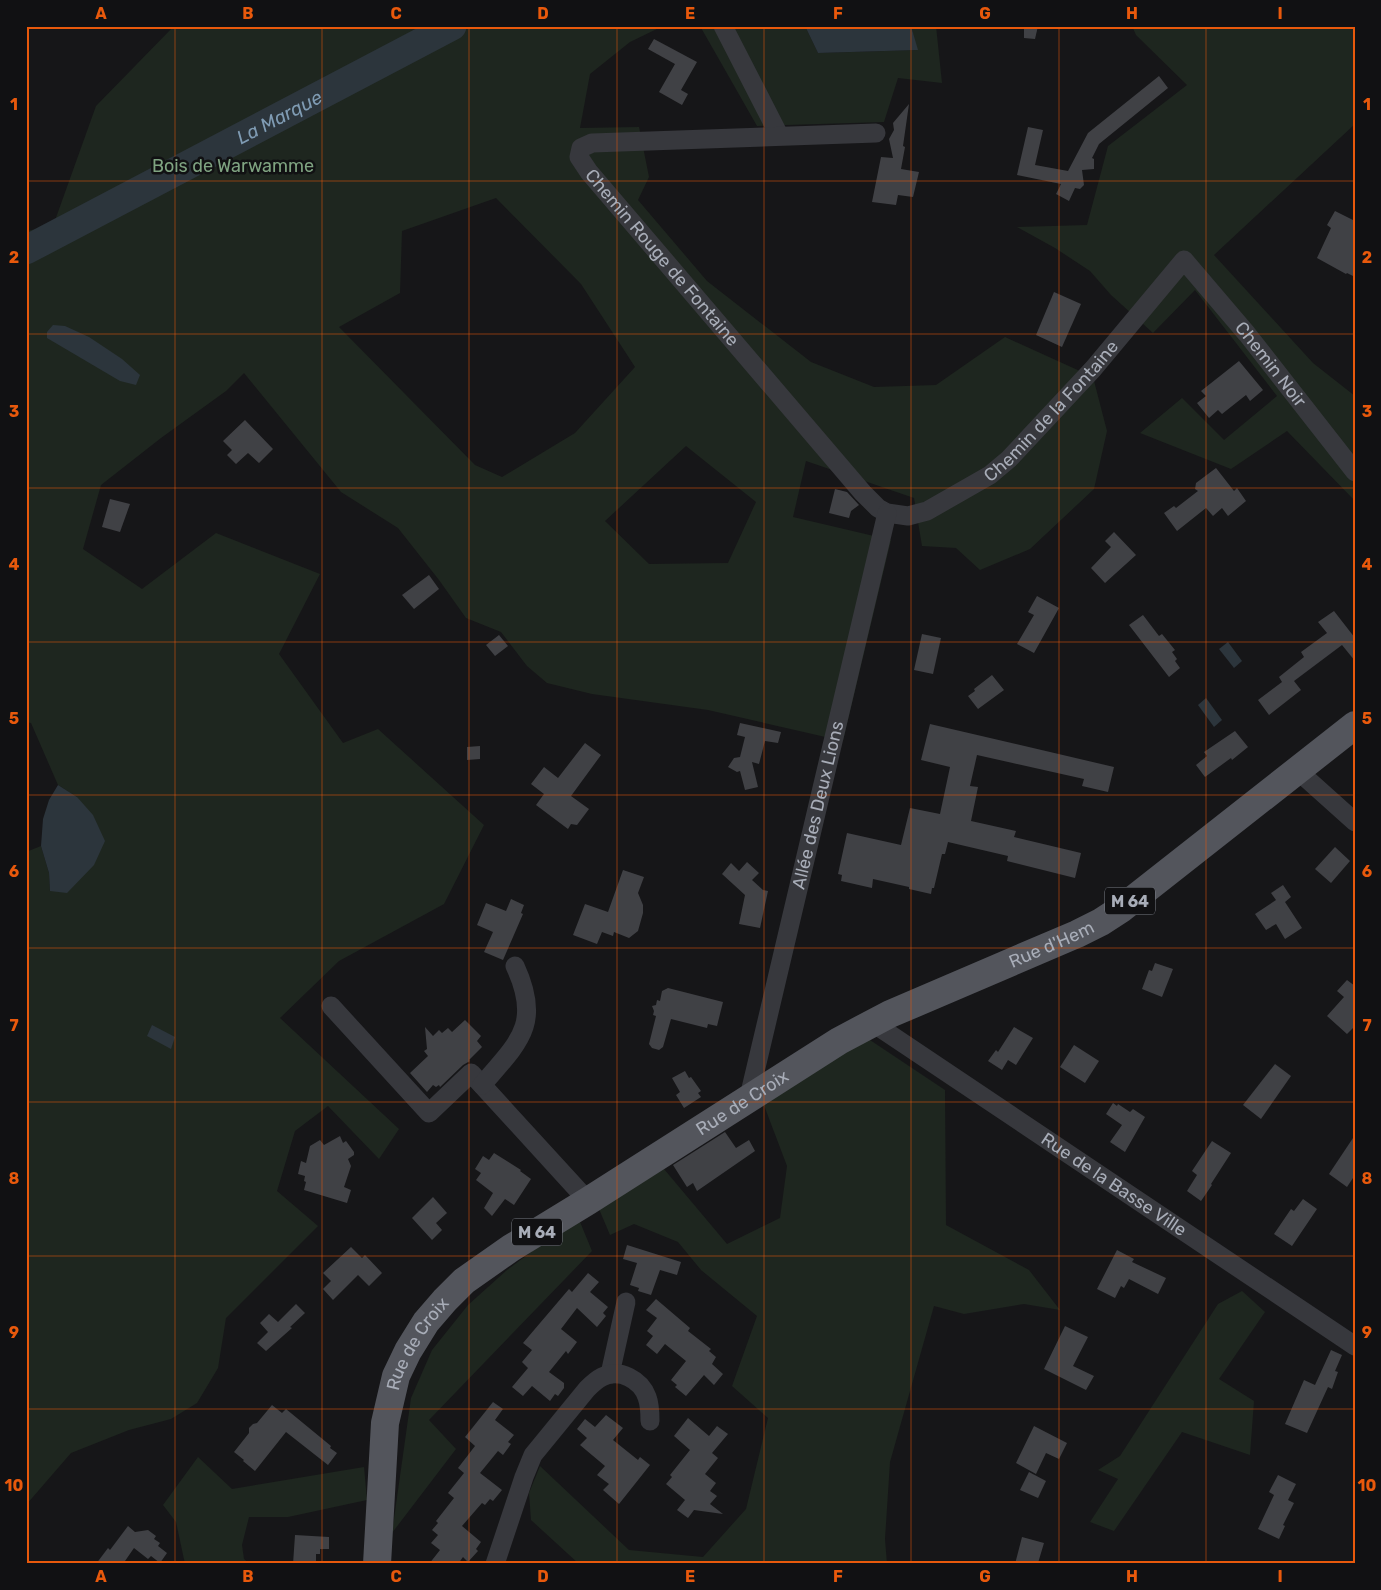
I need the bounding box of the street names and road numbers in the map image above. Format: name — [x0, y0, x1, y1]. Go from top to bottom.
street label: Chemin Rouge de Fontaine — [580, 164, 744, 351]
street label: Chemin Noir — [1230, 317, 1311, 412]
street label: Chemin de la Fontaine — [979, 336, 1123, 486]
street label: Allée des Deux Lions — [787, 719, 849, 891]
road number: M 64 — [1105, 888, 1155, 914]
street label: Rue d'Hem — [1005, 916, 1098, 973]
street label: Rue de Croix — [692, 1065, 793, 1140]
street label: Rue de la Basse Ville — [1037, 1128, 1191, 1241]
road number: M 64 — [512, 1218, 562, 1246]
street label: Rue de Croix — [382, 1292, 454, 1392]

